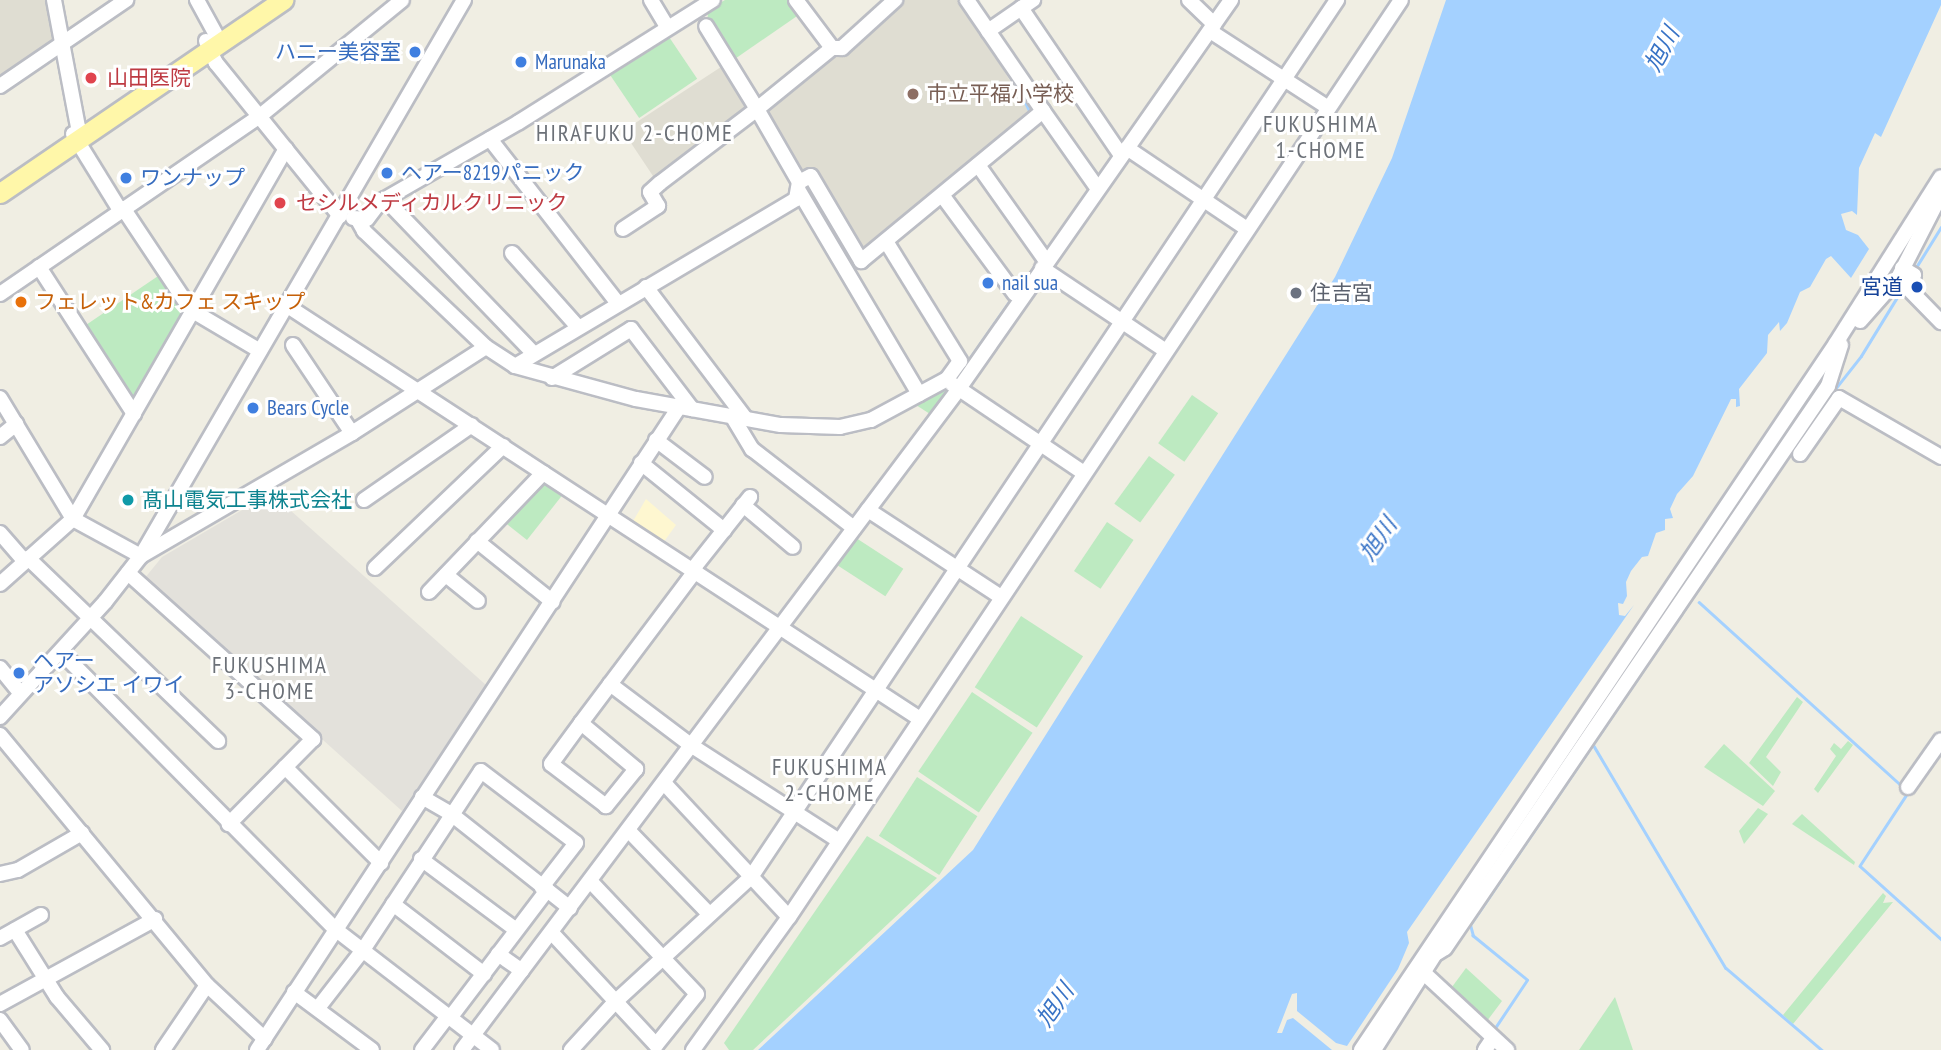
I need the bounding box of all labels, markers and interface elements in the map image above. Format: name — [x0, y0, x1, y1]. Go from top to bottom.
water label: 旭川 — [1639, 22, 1685, 76]
place label: ハニー美容室 — [275, 39, 401, 65]
marker: ハニー美容室 — [407, 44, 423, 60]
place label: Marunaka — [535, 49, 606, 75]
marker: Marunaka — [513, 54, 529, 70]
place label: 山田医院 — [107, 65, 191, 91]
marker: 山田医院 — [81, 68, 101, 88]
place label: 市立平福小学校 — [927, 81, 1074, 107]
marker: 市立平福小学校 — [905, 86, 921, 102]
district label: FUKUSHIMA 1-CHOME — [1264, 110, 1378, 164]
district label: HIRAFUKU 2-CHOME — [538, 119, 732, 147]
place label: ヘアー8219パニック — [401, 160, 585, 186]
place label: ワンナップ — [140, 165, 245, 191]
marker: ヘアー8219パニック — [379, 165, 395, 181]
marker: ワンナップ — [118, 170, 134, 186]
place label: セシルメディカルクリニック — [296, 190, 569, 216]
marker: セシルメディカルクリニック — [270, 193, 290, 213]
place label: nail sua — [1002, 270, 1058, 296]
place label: 宮道 — [1861, 274, 1903, 300]
marker: nail sua — [980, 275, 996, 291]
marker: 宮道 — [1909, 279, 1925, 295]
place label: 住吉宮 — [1310, 280, 1373, 306]
marker: 住吉宮 — [1288, 285, 1304, 301]
place label: フェレット&カフェ スキップ — [35, 289, 305, 315]
marker: フェレット&カフェ スキップ — [13, 294, 29, 310]
place label: Bears Cycle — [267, 395, 349, 421]
marker: Bears Cycle — [245, 400, 261, 416]
place label: 髙山電気工事株式会社 — [142, 487, 352, 513]
marker: 髙山電気工事株式会社 — [120, 492, 136, 508]
water label: 旭川 — [1354, 512, 1402, 566]
place label: ヘアー アソシエ イワイ — [33, 648, 184, 698]
district label: FUKUSHIMA 3-CHOME — [213, 651, 327, 705]
marker: ヘアー アソシエ イワイ — [11, 665, 27, 681]
district label: FUKUSHIMA 2-CHOME — [773, 753, 887, 807]
water label: 旭川 — [1031, 978, 1079, 1032]

